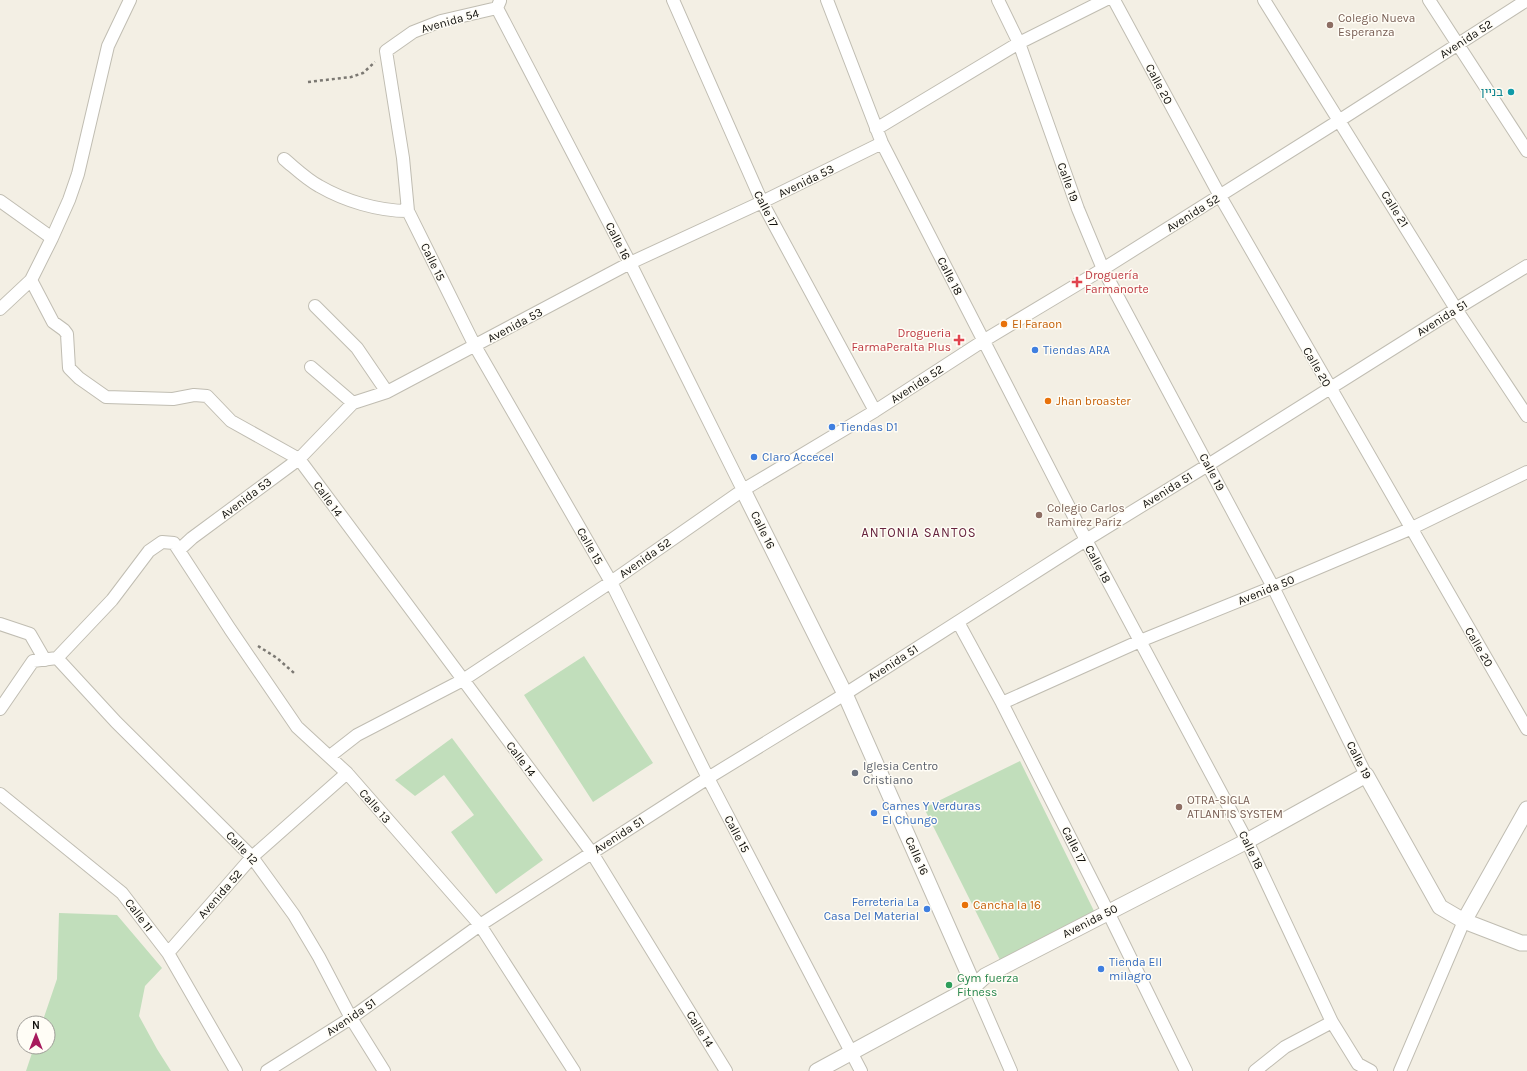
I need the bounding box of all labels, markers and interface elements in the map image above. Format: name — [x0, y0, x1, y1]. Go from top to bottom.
street label: Avenida 54 — [419, 6, 481, 36]
place label: Colegio Nueva Esperanza — [1338, 11, 1415, 39]
street label: Avenida 52 — [1437, 17, 1495, 61]
marker: Colegio Nueva Esperanza — [1325, 20, 1335, 30]
street label: Calle 20 — [1143, 61, 1175, 107]
place label: בניין — [1481, 85, 1503, 99]
marker: בניין — [1506, 87, 1516, 97]
street label: Calle 19 — [1054, 161, 1082, 204]
street label: Avenida 53 — [776, 162, 836, 200]
street label: Calle 17 — [751, 188, 781, 230]
street label: Calle 21 — [1378, 188, 1412, 230]
street label: Avenida 52 — [1164, 191, 1222, 235]
street label: Calle 16 — [603, 220, 633, 262]
street label: Calle 15 — [418, 241, 448, 283]
street label: Calle 18 — [934, 255, 966, 297]
place label: Droguería Farmanorte — [1085, 268, 1149, 296]
marker: Droguería Farmanorte — [1072, 277, 1082, 287]
street label: Avenida 51 — [1414, 297, 1470, 339]
street label: Avenida 53 — [485, 305, 545, 345]
place label: El Faraon — [1012, 317, 1062, 331]
marker: El Faraon — [999, 319, 1009, 329]
place label: Drogueria FarmaPeralta Plus — [852, 326, 951, 354]
marker: Drogueria FarmaPeralta Plus — [954, 335, 964, 345]
place label: Tiendas ARA — [1043, 343, 1110, 357]
marker: Tiendas ARA — [1030, 345, 1040, 355]
street label: Calle 20 — [1300, 345, 1334, 389]
street label: Avenida 52 — [888, 362, 946, 406]
place label: Jhan broaster — [1056, 394, 1131, 408]
marker: Jhan broaster — [1043, 396, 1053, 406]
place label: Tiendas D1 — [840, 420, 898, 434]
marker: Tiendas D1 — [827, 422, 837, 432]
place label: Claro Accecel — [762, 450, 834, 464]
street label: Calle 19 — [1196, 451, 1228, 493]
marker: Claro Accecel — [749, 452, 759, 462]
street label: Avenida 51 — [1139, 469, 1195, 511]
street label: Avenida 53 — [218, 474, 274, 522]
street label: Calle 14 — [310, 479, 346, 520]
place label: Colegio Carlos Ramirez Pariz — [1047, 501, 1125, 529]
street label: Calle 16 — [748, 509, 778, 551]
marker: Colegio Carlos Ramirez Pariz — [1034, 510, 1044, 520]
street label: Calle 15 — [574, 525, 606, 567]
district label: ANTONIA SANTOS — [861, 525, 977, 540]
street label: Avenida 52 — [616, 535, 674, 581]
street label: Calle 18 — [1082, 543, 1114, 585]
street label: Avenida 50 — [1236, 572, 1296, 608]
street label: Calle 20 — [1462, 625, 1496, 669]
street label: Avenida 51 — [865, 642, 921, 684]
street label: Calle 14 — [503, 739, 539, 780]
street label: Calle 19 — [1344, 739, 1374, 781]
place label: Iglesia Centro Cristiano — [863, 759, 938, 787]
marker: Iglesia Centro Cristiano — [850, 768, 860, 778]
street label: Calle 13 — [356, 786, 394, 826]
place label: OTRA-SIGLA ATLANTIS SYSTEM — [1187, 793, 1283, 821]
place label: Carnes Y Verduras El Chungo — [882, 799, 981, 827]
marker: OTRA-SIGLA ATLANTIS SYSTEM — [1174, 802, 1184, 812]
marker: Carnes Y Verduras El Chungo — [869, 808, 879, 818]
street label: Calle 15 — [721, 813, 753, 855]
street label: Avenida 51 — [591, 814, 647, 856]
street label: Calle 17 — [1059, 824, 1089, 866]
street label: Calle 12 — [223, 828, 261, 868]
street label: Calle 18 — [1236, 828, 1266, 872]
street label: Calle 16 — [902, 835, 932, 877]
street label: Avenida 52 — [195, 867, 245, 921]
place label: Ferreteria La Casa Del Material — [824, 895, 919, 923]
street label: Calle 11 — [122, 896, 156, 934]
place label: Cancha la 16 — [973, 898, 1041, 912]
marker: Cancha la 16 — [960, 900, 970, 910]
street label: Avenida 50 — [1060, 901, 1120, 941]
marker: Ferreteria La Casa Del Material — [922, 904, 932, 914]
place label: Tienda Ell milagro — [1109, 955, 1162, 983]
marker: Tienda Ell milagro — [1096, 964, 1106, 974]
place label: Gym fuerza Fitness — [957, 971, 1019, 999]
marker: Gym fuerza Fitness — [944, 980, 954, 990]
street label: Avenida 51 — [323, 995, 379, 1039]
street label: Calle 14 — [683, 1008, 717, 1050]
north arrow — [16, 1015, 56, 1055]
text: N — [32, 1019, 40, 1032]

